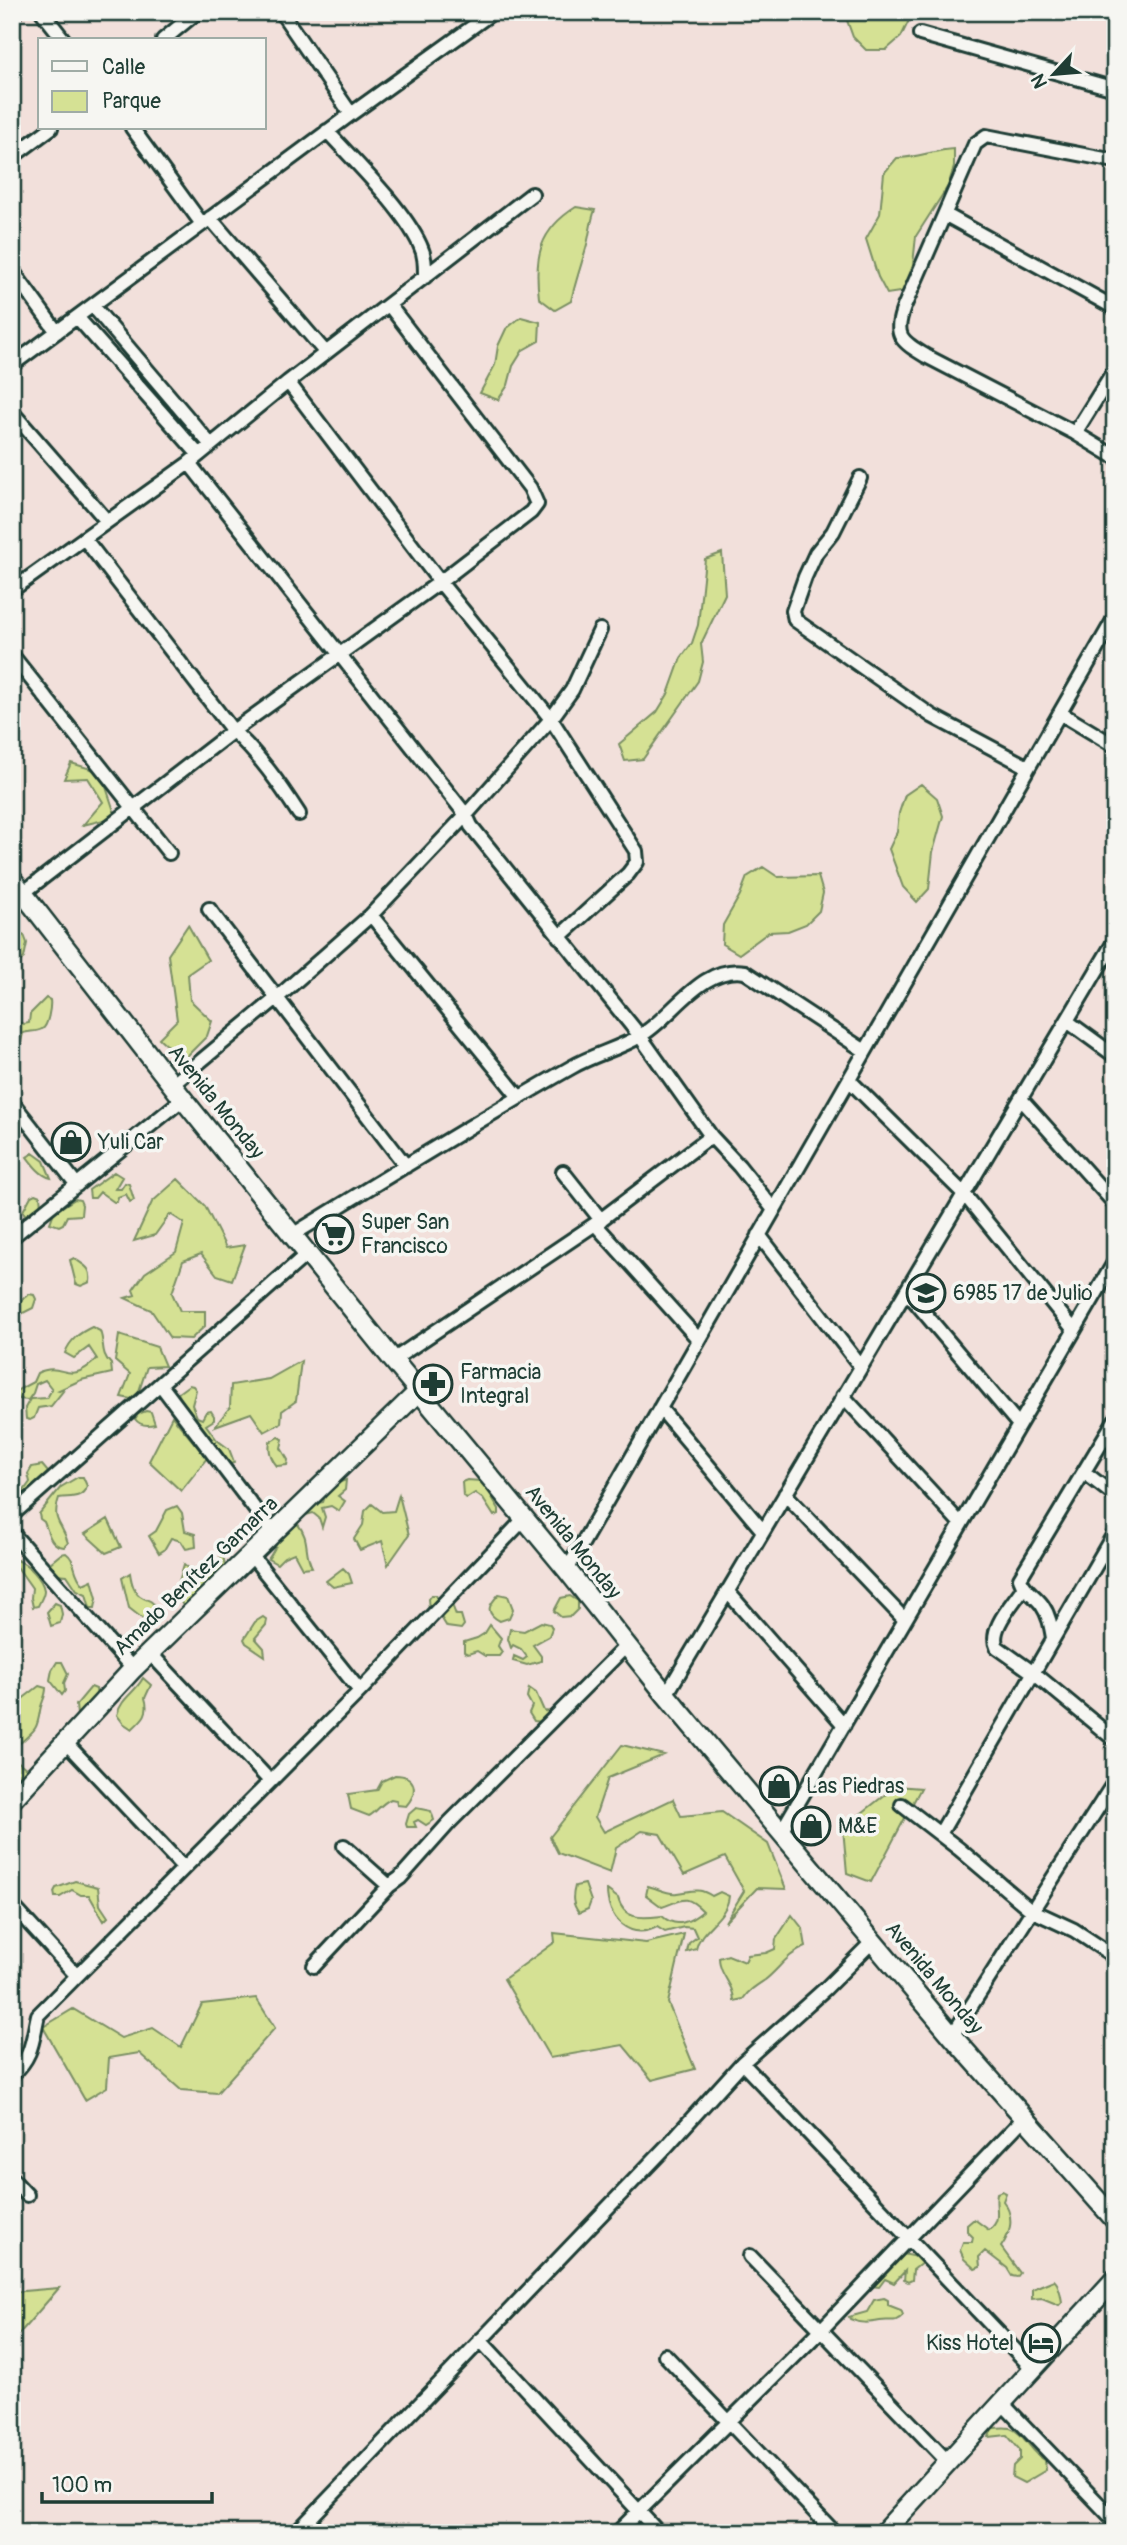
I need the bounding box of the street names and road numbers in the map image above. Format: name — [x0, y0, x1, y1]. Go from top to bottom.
street label: Avenida Monday — [162, 1039, 270, 1165]
street label: Avenida Monday — [519, 1479, 627, 1605]
street label: Amado Benítez Gamarra — [108, 1491, 284, 1661]
street label: Avenida Monday — [879, 1916, 989, 2040]

